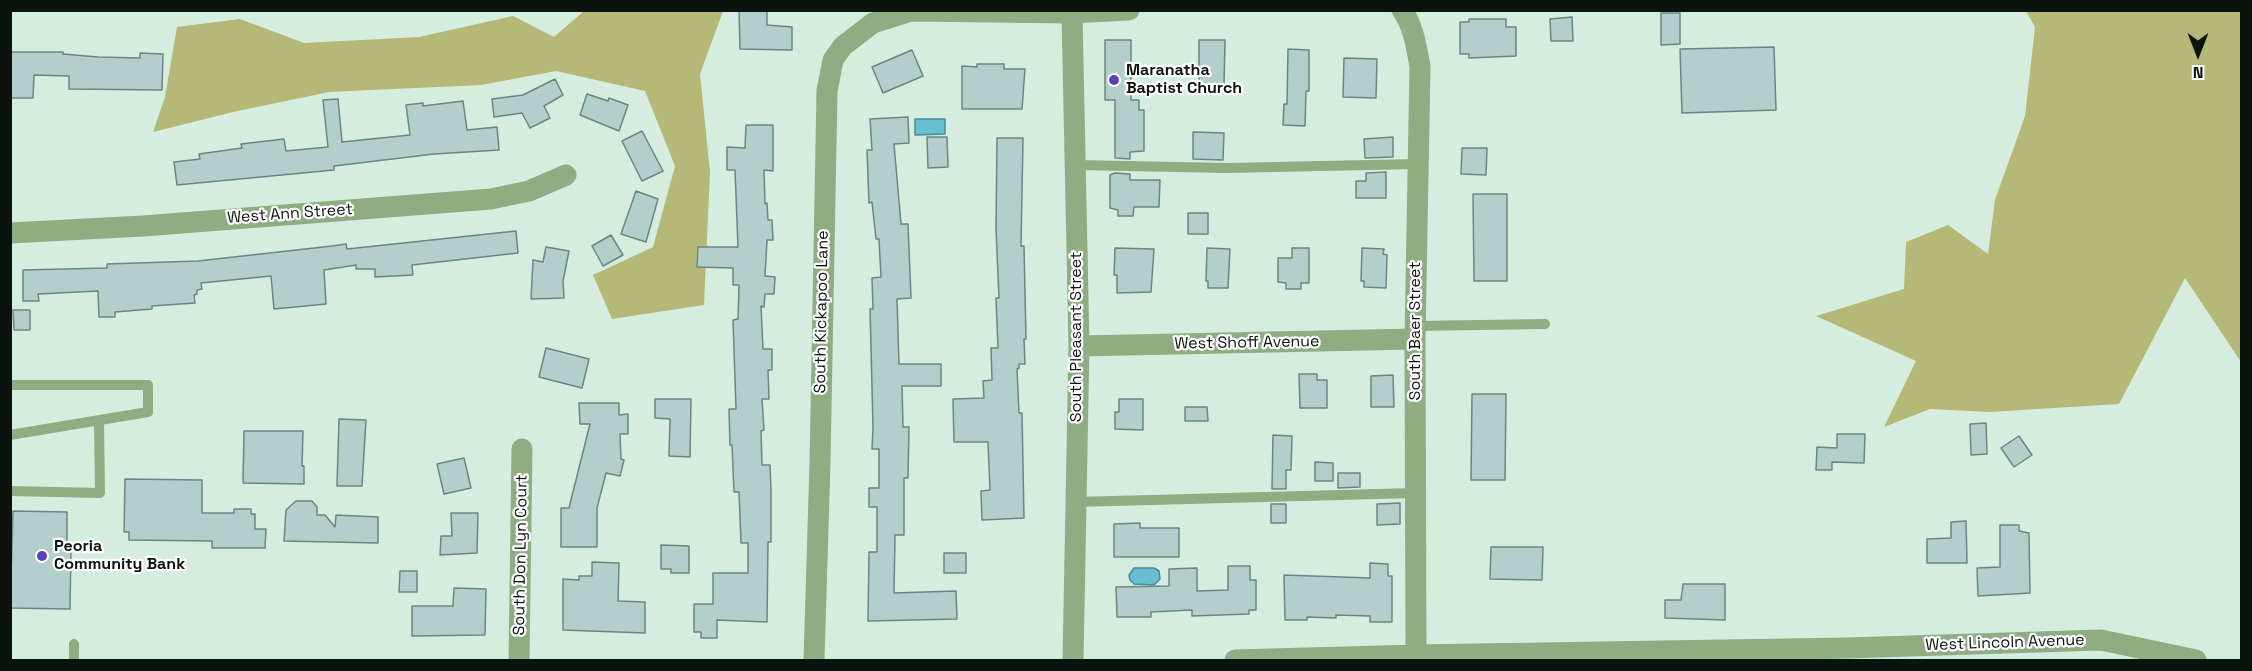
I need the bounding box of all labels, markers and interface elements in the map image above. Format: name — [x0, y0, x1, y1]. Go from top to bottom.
north arrow — [2168, 24, 2228, 84]
place label: Maranatha Baptist Church — [1126, 61, 1242, 99]
text: N — [2193, 62, 2203, 83]
marker: Maranatha Baptist Church — [1107, 73, 1121, 87]
street label: West Ann Street — [227, 200, 353, 228]
street label: South Kickapoo Lane — [811, 230, 833, 394]
street label: South Pleasant Street — [1067, 252, 1087, 422]
street label: South Baer Street — [1406, 262, 1426, 400]
street label: West Shoff Avenue — [1174, 332, 1320, 354]
street label: South Don Lyn Court — [510, 474, 532, 636]
place label: Peoria Community Bank — [54, 537, 185, 575]
marker: Peoria Community Bank — [35, 549, 49, 563]
street label: West Lincoln Avenue — [1925, 631, 2085, 655]

